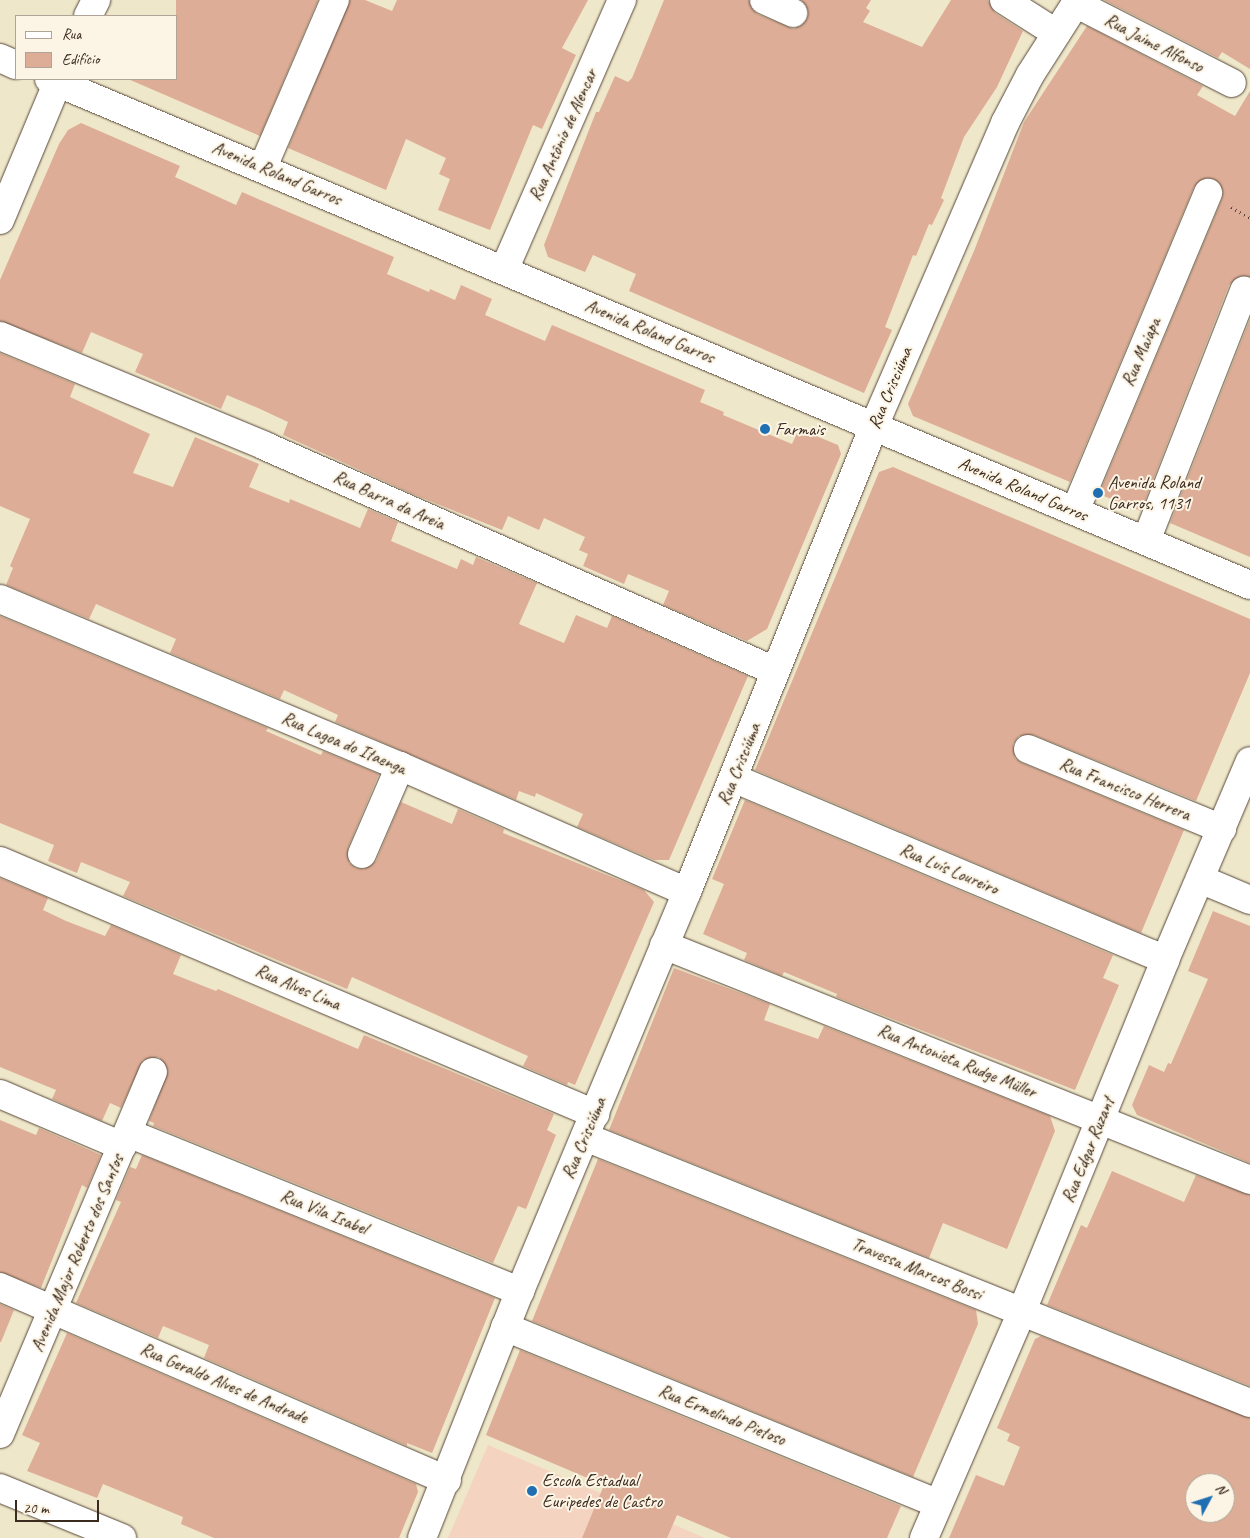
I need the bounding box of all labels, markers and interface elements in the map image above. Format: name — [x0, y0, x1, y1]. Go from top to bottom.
street label: Rua Jaime Alfonso — [1101, 9, 1207, 77]
legend — [15, 15, 178, 80]
text: Rua — [62, 25, 81, 44]
text: Edifício — [62, 50, 99, 69]
street label: Rua Antônio de Alencar — [524, 66, 602, 204]
street label: Avenida Roland Garros — [209, 136, 345, 210]
street label: Avenida Roland Garros — [582, 294, 718, 368]
street label: Rua Maiapa — [1117, 314, 1165, 390]
street label: Rua Crisciúma — [863, 344, 917, 432]
place label: Farmais — [775, 418, 825, 440]
marker: Farmais — [759, 423, 771, 435]
street label: Avenida Roland Garros — [955, 452, 1091, 526]
street label: Rua Barra da Areia — [330, 466, 448, 534]
place label: Avenida Roland Garros, 1131 — [1108, 472, 1200, 514]
marker: Avenida Roland Garros, 1131 — [1092, 487, 1104, 499]
street label: Rua Lagoa do Itaenga — [278, 707, 410, 779]
street label: Rua Crisciúma — [713, 720, 765, 808]
street label: Rua Francisco Herrera — [1056, 753, 1194, 825]
street label: Rua Luís Loureiro — [897, 839, 1001, 899]
street label: Rua Alves Lima — [252, 959, 344, 1015]
street label: Rua Antonieta Rudge Müller — [874, 1019, 1040, 1103]
street label: Rua Crisciúma — [557, 1094, 611, 1182]
street label: Rua Edgar Ruzant — [1057, 1094, 1119, 1206]
street label: Avenida Major Roberto dos Santos — [26, 1151, 128, 1355]
street label: Rua Vila Isabel — [277, 1185, 371, 1239]
street label: Travessa Marcos Bossi — [849, 1233, 985, 1305]
street label: Rua Geraldo Alves de Andrade — [137, 1338, 311, 1428]
street label: Rua Ermelindo Pietoso — [655, 1380, 789, 1450]
place label: Escola Estadual Euripedes de Castro — [542, 1470, 663, 1512]
north arrow — [1185, 1473, 1235, 1523]
text: N — [1212, 1480, 1230, 1497]
marker: Escola Estadual Euripedes de Castro — [526, 1485, 538, 1497]
scale bar — [18, 1490, 101, 1522]
text: 20 m — [23, 1499, 49, 1518]

